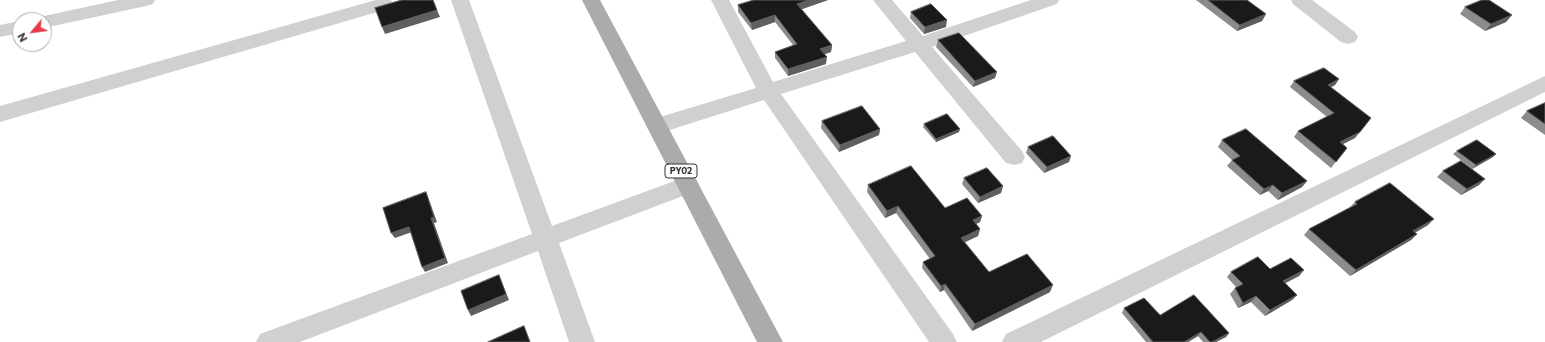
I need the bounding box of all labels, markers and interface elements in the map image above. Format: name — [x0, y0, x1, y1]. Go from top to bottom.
north arrow — [12, 12, 52, 52]
text: N — [14, 31, 30, 44]
road number: PY02 — [665, 164, 697, 178]

